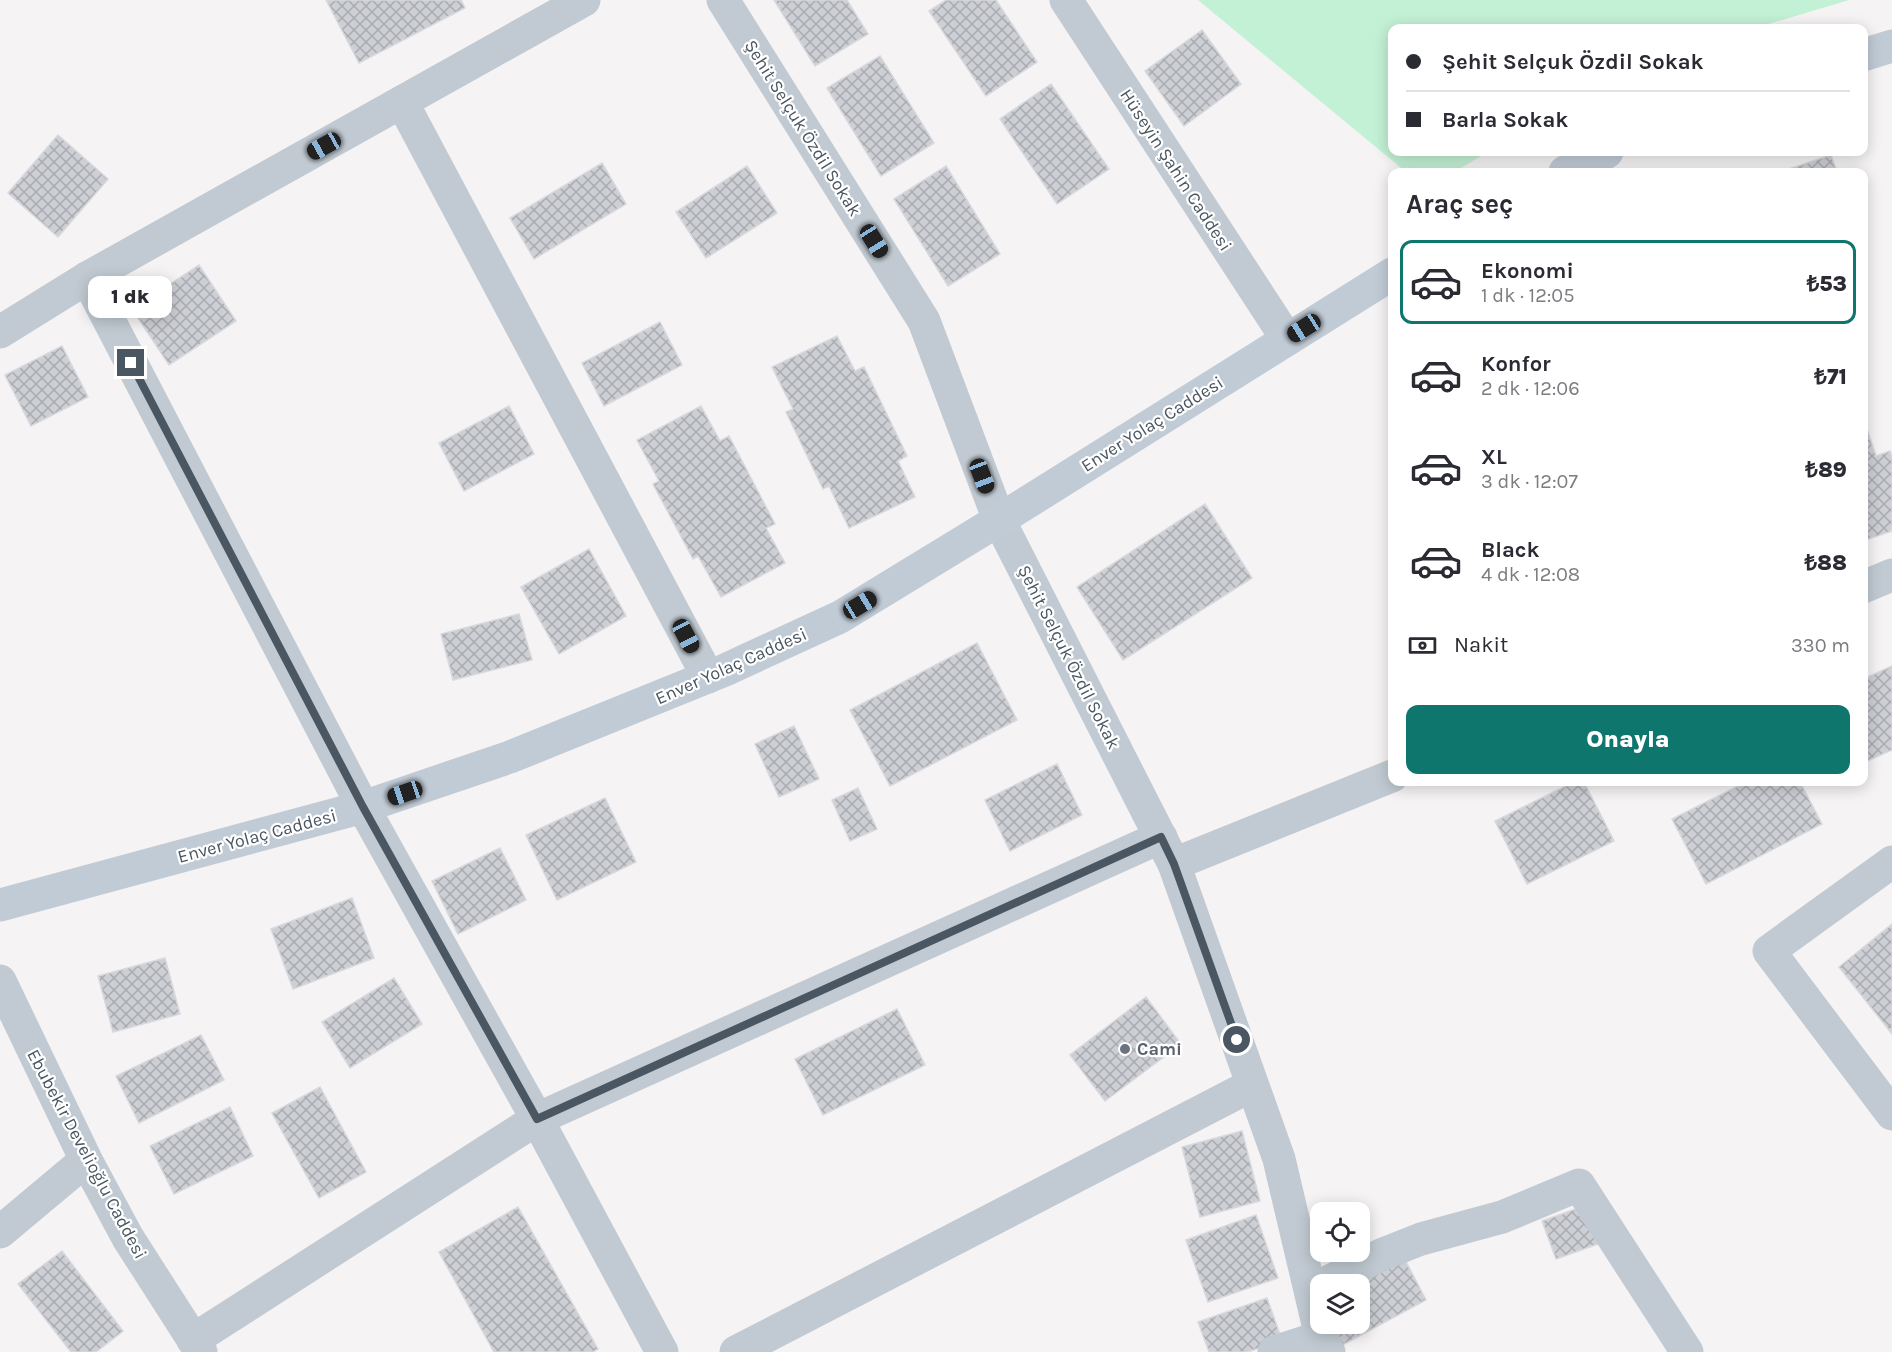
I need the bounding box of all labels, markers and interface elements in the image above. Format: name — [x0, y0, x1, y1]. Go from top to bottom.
street label: Şehit Selçuk Özdil Sokak — [740, 36, 866, 220]
text: Şehit Selçuk Özdil Sokak — [1442, 49, 1704, 75]
street label: Hüseyin Şahin Caddesi — [1115, 85, 1237, 255]
text: Barla Sokak — [1442, 107, 1568, 133]
car — [304, 129, 344, 163]
text: Araç seç — [1406, 188, 1513, 220]
car — [857, 221, 891, 261]
icon: car — [1409, 255, 1463, 309]
text: Ekonomi — [1481, 258, 1574, 284]
text: ₺53 — [1807, 271, 1847, 297]
callout: 1 dk — [89, 276, 173, 318]
text: 1 dk · 12:05 — [1481, 284, 1575, 307]
text: 1 dk — [111, 285, 149, 308]
car — [1284, 311, 1324, 345]
icon: car — [1409, 348, 1463, 402]
route end — [117, 349, 144, 376]
text: Konfor — [1481, 351, 1551, 377]
text: ₺71 — [1814, 364, 1847, 390]
street label: Enver Yolaç Caddesi — [1077, 371, 1227, 477]
text: 2 dk · 12:06 — [1481, 377, 1580, 400]
icon: car — [1409, 441, 1463, 495]
text: XL — [1481, 444, 1507, 470]
car — [967, 456, 997, 496]
text: ₺89 — [1805, 457, 1847, 483]
text: 3 dk · 12:07 — [1481, 470, 1578, 493]
icon: car — [1409, 534, 1463, 588]
text: Black — [1481, 537, 1540, 563]
text: ₺88 — [1804, 550, 1847, 576]
street label: Şehit Selçuk Özdil Sokak — [1013, 561, 1125, 753]
text: 4 dk · 12:08 — [1481, 563, 1580, 586]
car — [840, 588, 880, 622]
car — [670, 616, 702, 656]
street label: Enver Yolaç Caddesi — [652, 623, 810, 709]
icon: cash — [1406, 629, 1439, 662]
text: Nakit — [1454, 632, 1508, 658]
text: 330 m — [1791, 634, 1850, 657]
button: Onayla — [1406, 705, 1850, 774]
car — [385, 779, 425, 807]
street label: Enver Yolaç Caddesi — [175, 804, 339, 868]
route start — [1223, 1026, 1250, 1053]
place label: Cami — [1137, 1038, 1182, 1060]
marker: Cami — [1118, 1042, 1132, 1056]
street label: Ebubekir Develioğlu Caddesi — [22, 1045, 152, 1263]
map controls — [1310, 1202, 1370, 1334]
button: locate — [1310, 1202, 1370, 1262]
button: layers — [1310, 1274, 1370, 1334]

